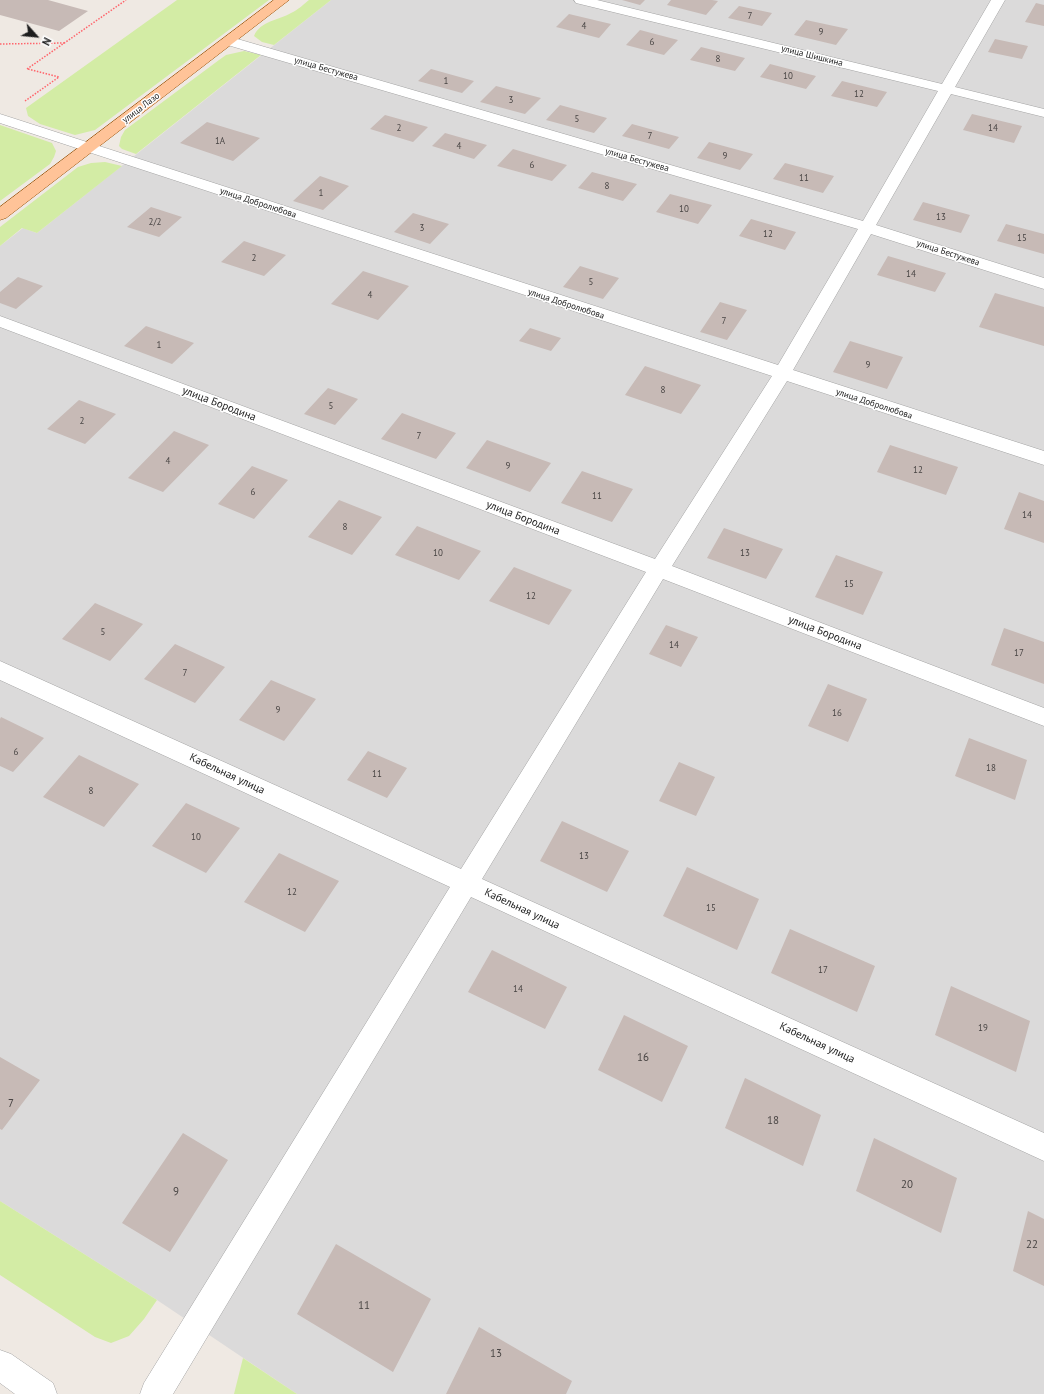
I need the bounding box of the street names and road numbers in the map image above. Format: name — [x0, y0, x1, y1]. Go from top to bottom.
street label: улица Шишкина — [780, 43, 844, 69]
street label: улица Бестужева — [293, 55, 359, 83]
street label: улица Лазо — [120, 90, 162, 126]
street label: улица Бестужева — [604, 146, 670, 174]
street label: улица Добролюбова — [218, 186, 298, 220]
street label: улица Бестужева — [915, 238, 981, 268]
street label: улица Добролюбова — [526, 287, 606, 321]
street label: улица Бородина — [180, 384, 258, 424]
street label: улица Добролюбова — [834, 387, 914, 421]
street label: улица Бородина — [484, 498, 562, 538]
street label: улица Бородина — [786, 613, 864, 653]
street label: Кабельная улица — [187, 751, 267, 797]
street label: Кабельная улица — [482, 886, 562, 932]
street label: Кабельная улица — [777, 1020, 857, 1066]

